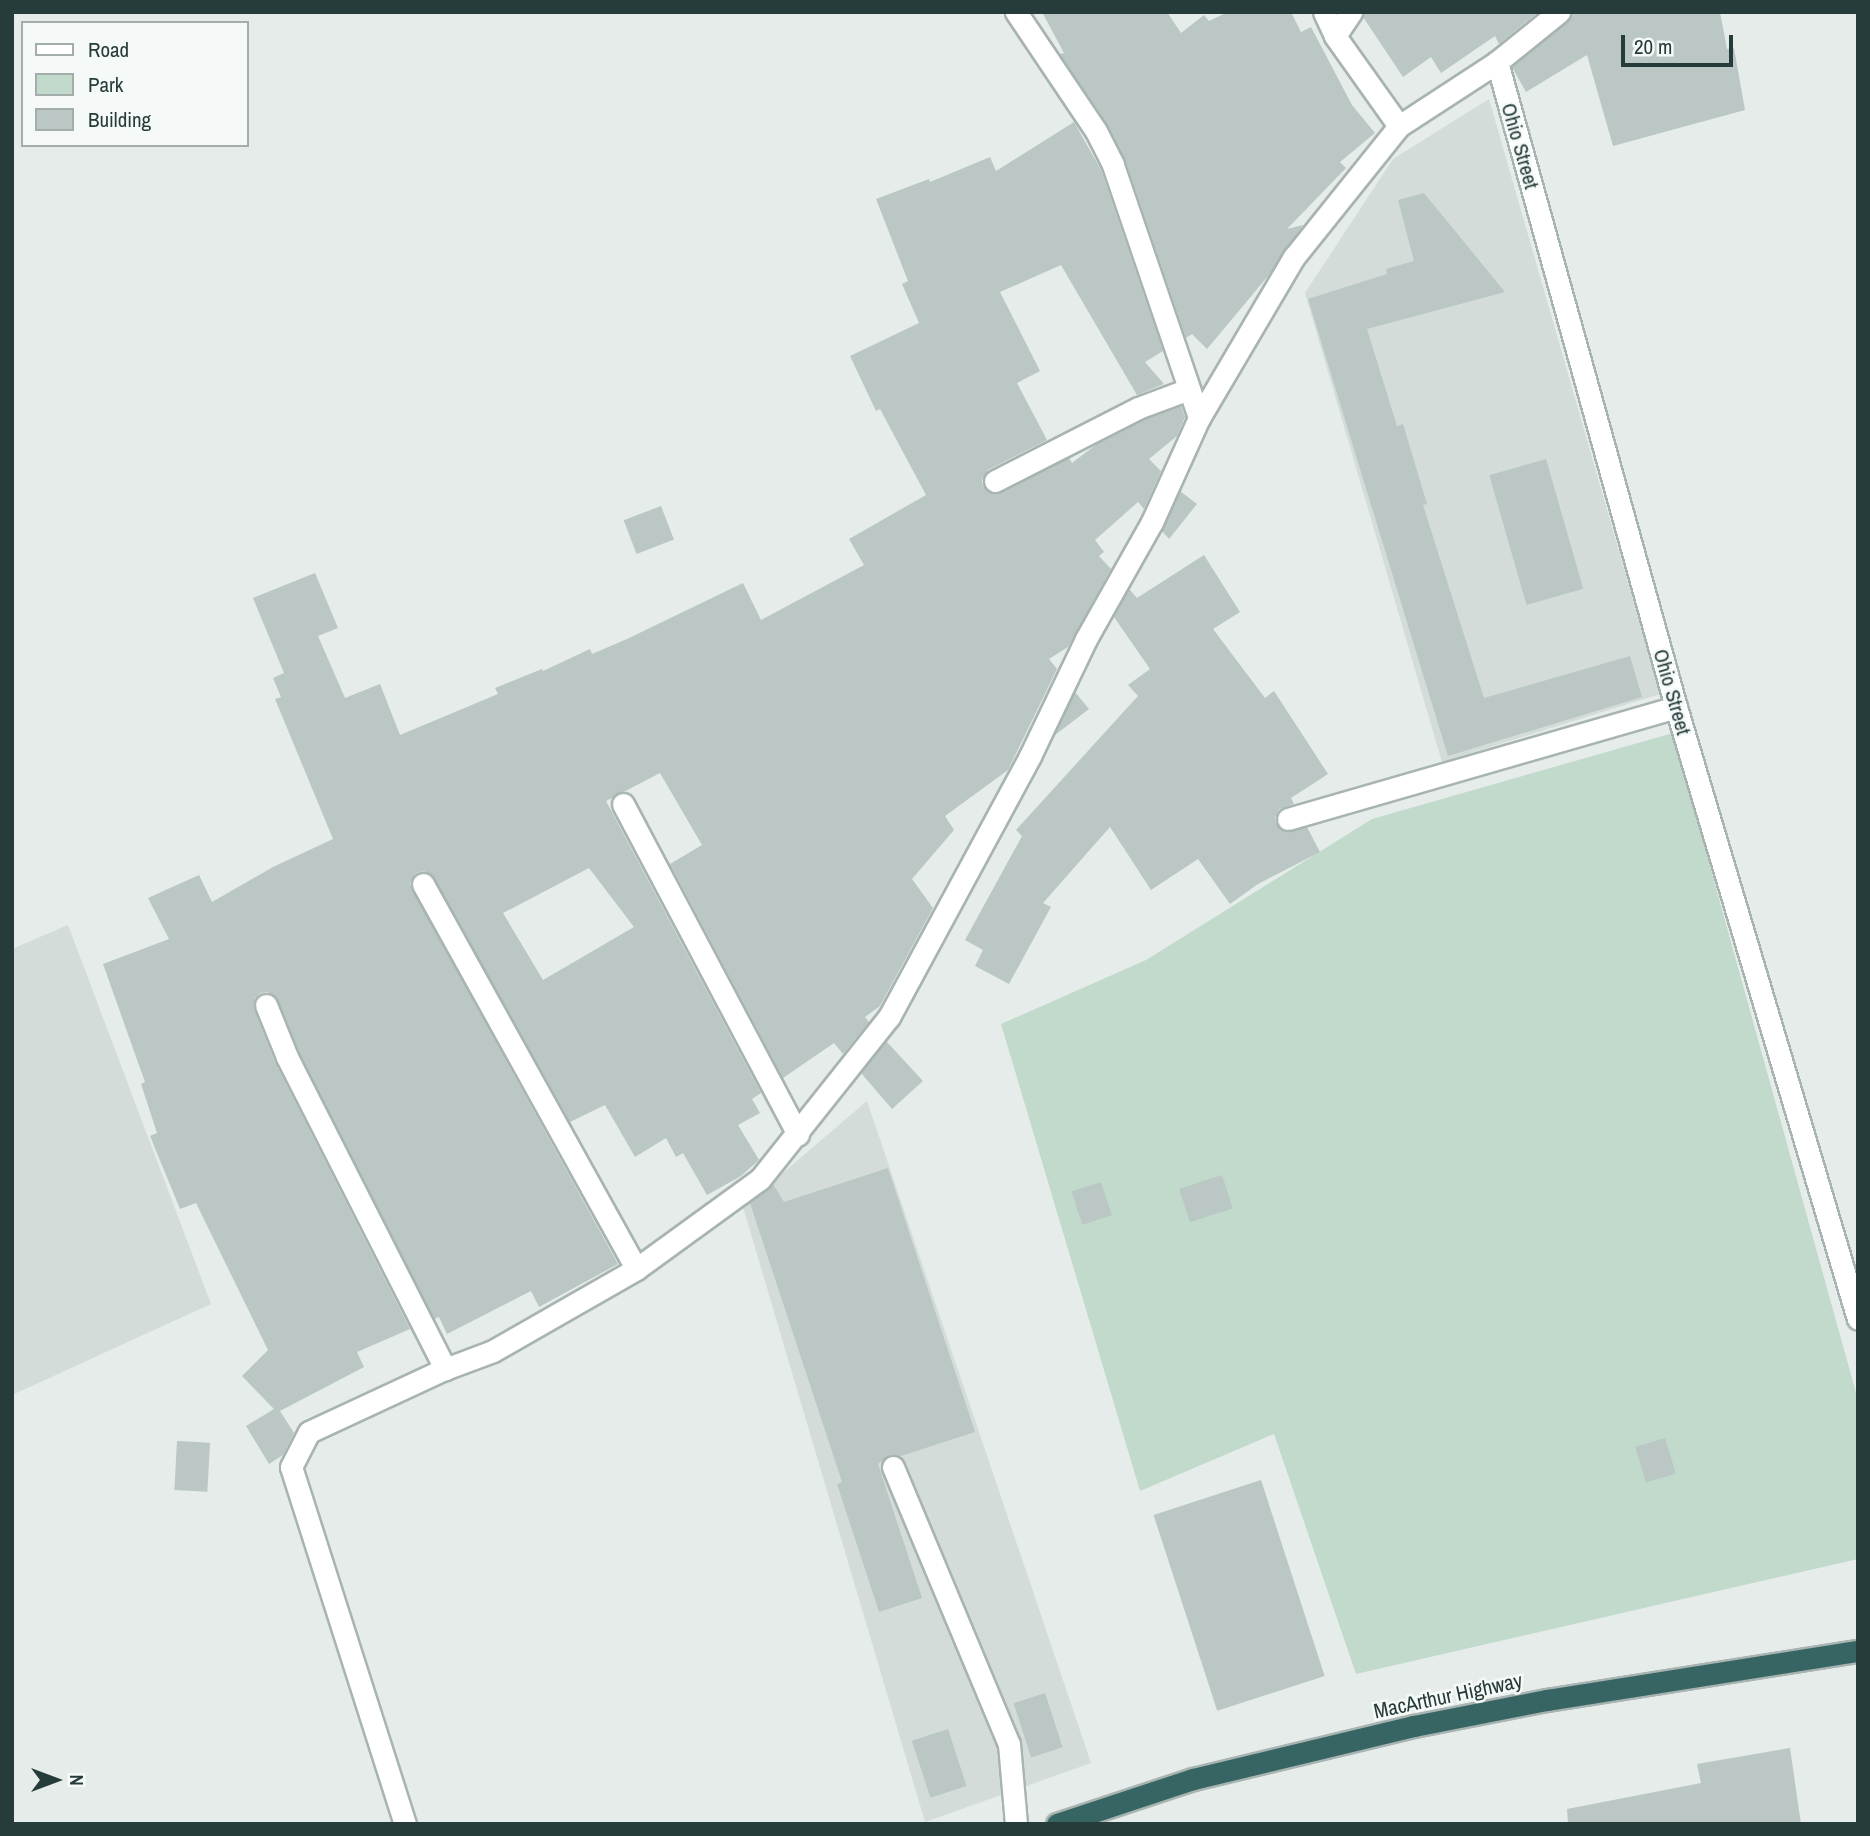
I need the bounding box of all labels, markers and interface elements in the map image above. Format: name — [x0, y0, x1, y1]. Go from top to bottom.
legend — [21, 21, 248, 147]
scale bar — [1625, 21, 1737, 65]
text: 20 m — [1634, 32, 1672, 61]
text: Road — [88, 35, 129, 64]
text: Park — [88, 70, 123, 99]
street label: Ohio Street — [1496, 100, 1544, 192]
text: Building — [88, 105, 151, 134]
street label: Ohio Street — [1648, 646, 1696, 738]
street label: MacArthur Highway — [1371, 1668, 1525, 1724]
north arrow — [21, 1745, 91, 1815]
text: N — [64, 1774, 90, 1786]

